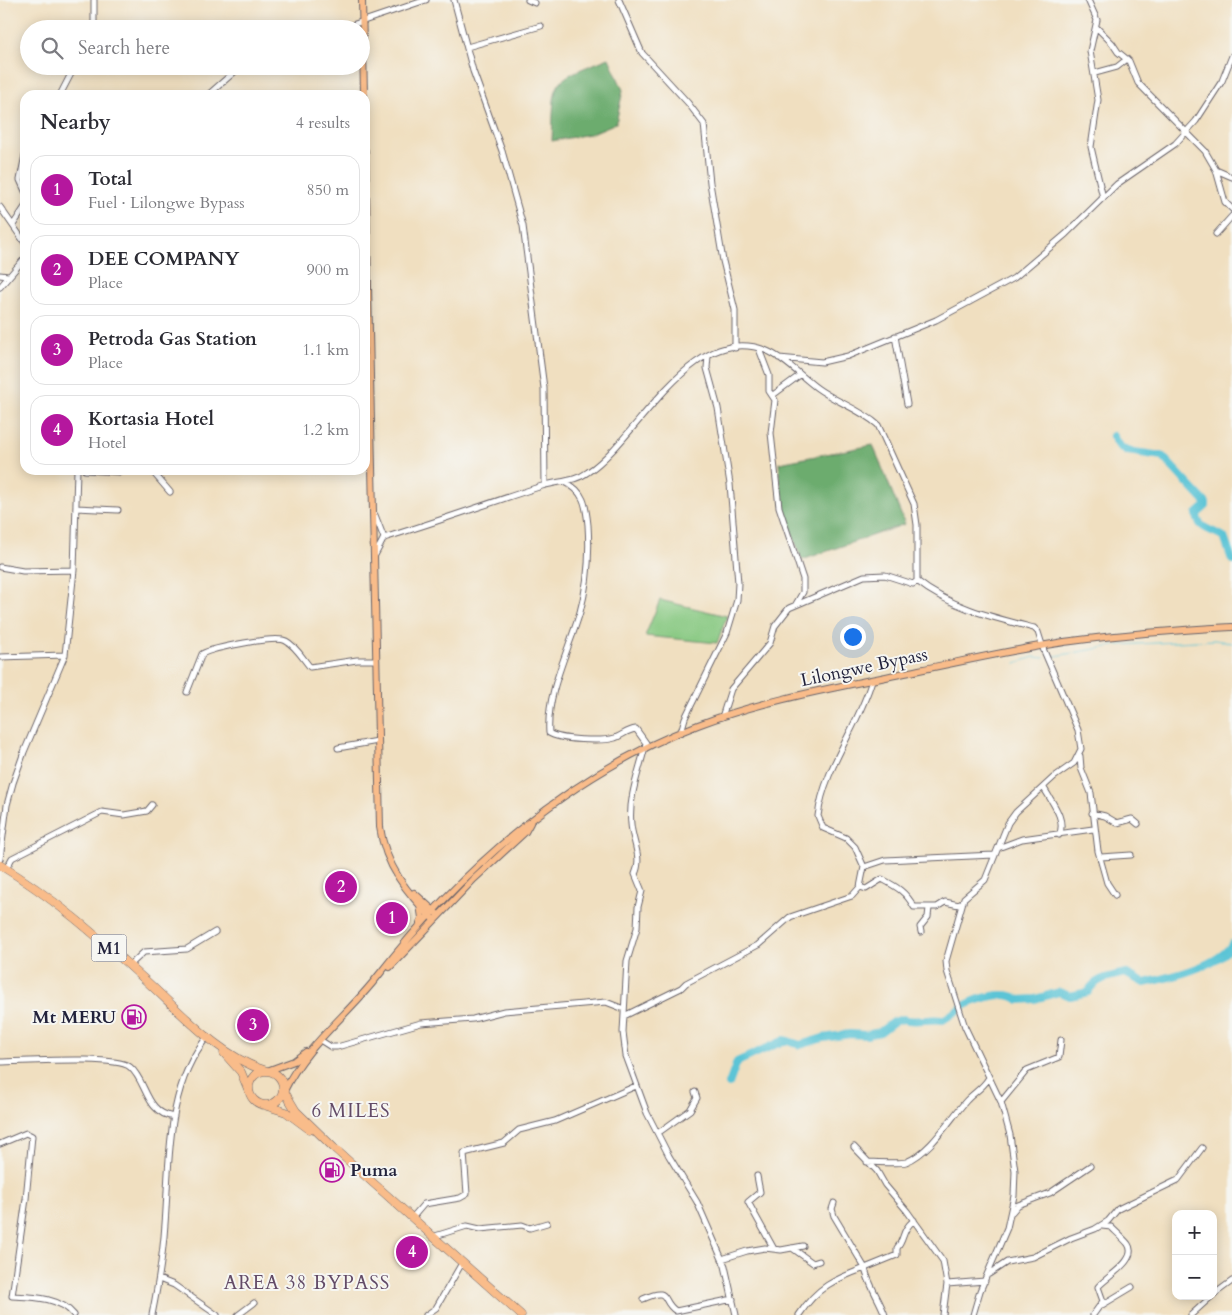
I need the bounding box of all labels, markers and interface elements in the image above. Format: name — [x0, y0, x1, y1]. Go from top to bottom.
search box — [20, 20, 370, 75]
icon: search — [38, 34, 66, 62]
text: Search here — [78, 35, 170, 61]
text: Nearby — [40, 108, 111, 137]
text: 4 results — [296, 112, 350, 134]
text: Total — [88, 166, 132, 192]
text: 1 — [53, 179, 61, 201]
text: 850 m — [307, 179, 349, 201]
text: Fuel · Lilongwe Bypass — [88, 192, 245, 214]
text: DEE COMPANY — [88, 246, 239, 272]
text: 2 — [53, 259, 61, 281]
text: 900 m — [307, 259, 349, 281]
text: Place — [88, 272, 123, 294]
text: Petroda Gas Station — [88, 326, 257, 352]
text: 3 — [53, 339, 61, 361]
text: 1.1 km — [302, 339, 349, 361]
text: Place — [88, 352, 123, 374]
text: Kortasia Hotel — [88, 406, 214, 432]
text: 4 — [53, 419, 61, 441]
text: 1.2 km — [302, 419, 349, 441]
text: Hotel — [88, 432, 126, 454]
your location — [840, 624, 866, 650]
street label: Lilongwe Bypass — [798, 642, 930, 693]
pin: 2 — [325, 868, 357, 906]
pin: 1 — [376, 899, 408, 937]
road number: M1 — [92, 934, 126, 961]
fuel station icon: Mt MERU — [121, 1004, 147, 1030]
place label: Mt MERU — [32, 1005, 116, 1030]
pin: 3 — [237, 1006, 269, 1044]
district label: 6 MILES — [312, 1098, 390, 1124]
fuel station icon: Puma — [319, 1157, 345, 1183]
place label: Puma — [350, 1158, 398, 1183]
map controls — [1172, 1210, 1217, 1300]
button: + — [1172, 1210, 1217, 1255]
pin: 4 — [396, 1233, 428, 1271]
button: − — [1172, 1255, 1217, 1300]
district label: AREA 38 BYPASS — [224, 1270, 390, 1296]

